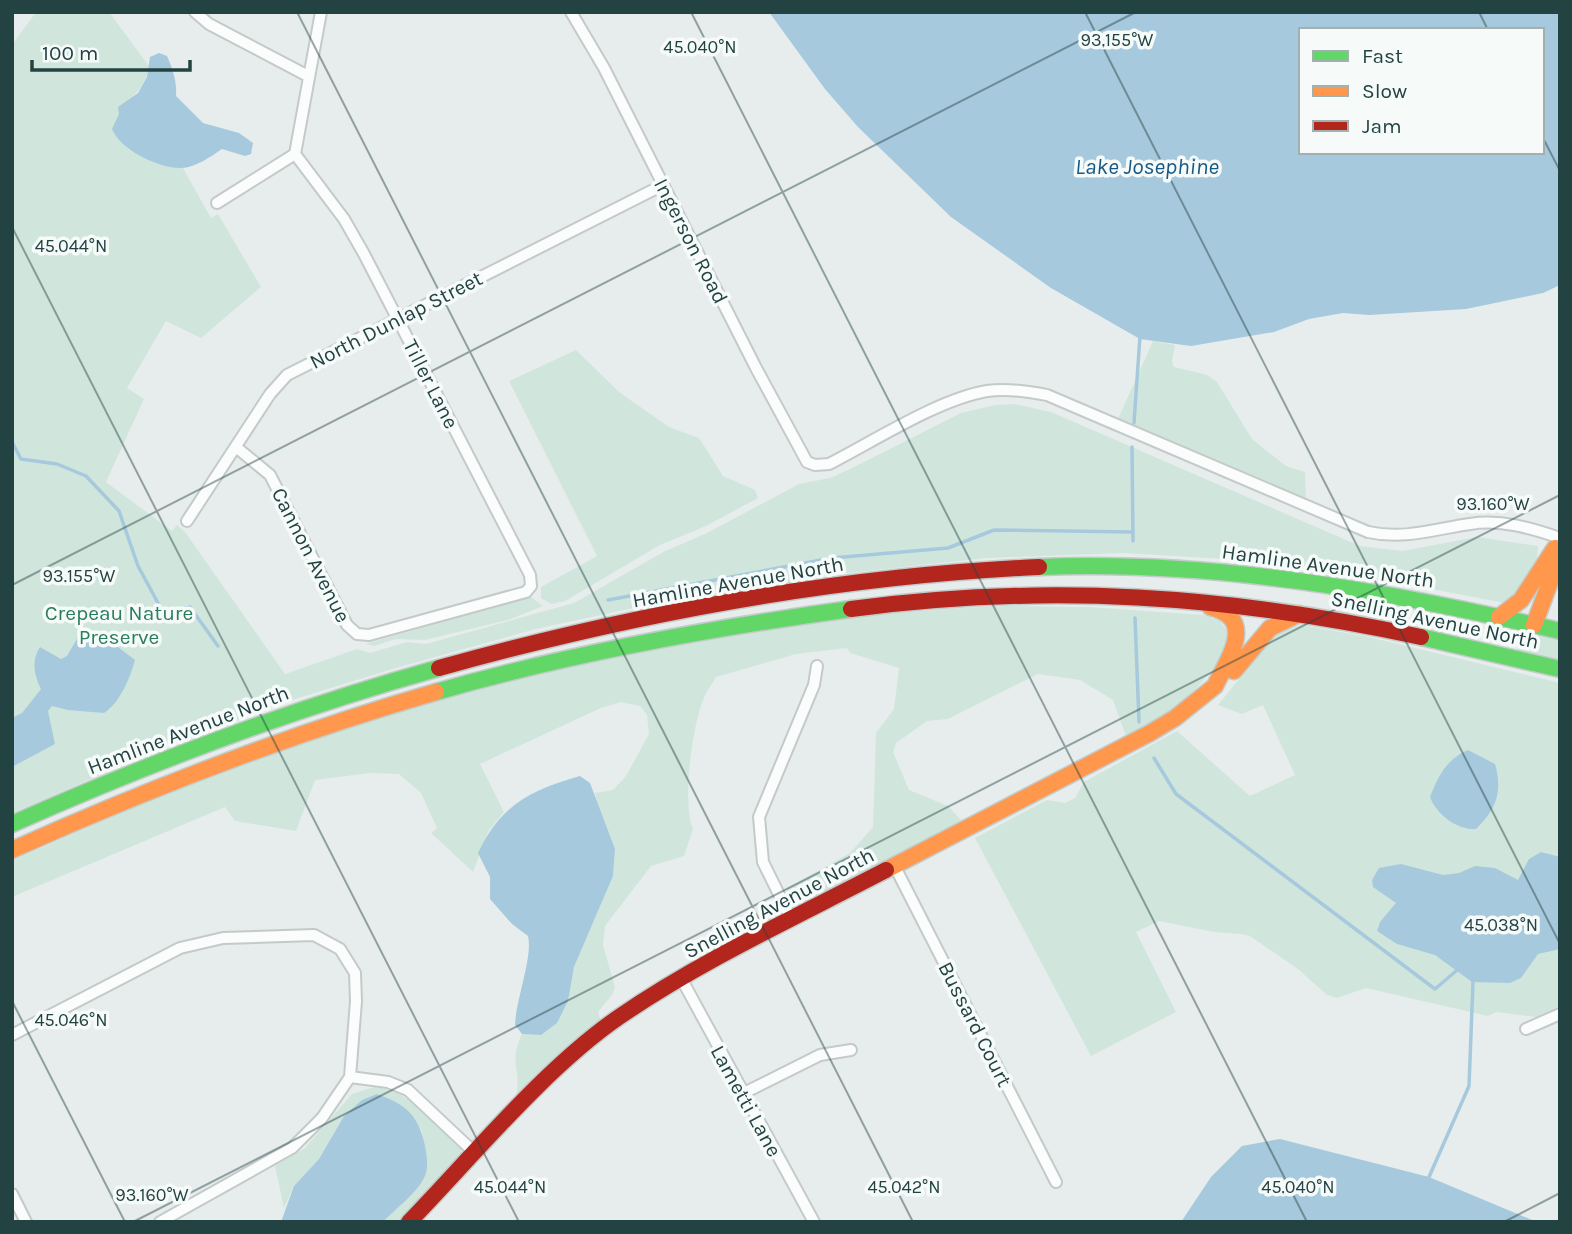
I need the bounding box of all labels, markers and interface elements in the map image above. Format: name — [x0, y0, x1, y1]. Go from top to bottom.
scale bar — [32, 28, 189, 72]
legend — [1299, 28, 1544, 154]
text: 93.155°W — [1081, 29, 1153, 51]
text: 45.040°N — [663, 36, 737, 58]
text: 100 m — [42, 41, 99, 65]
text: Fast — [1362, 44, 1403, 68]
text: Slow — [1362, 79, 1407, 103]
text: Jam — [1362, 114, 1402, 138]
water label: Lake Josephine — [1075, 153, 1219, 180]
street label: Ingerson Road — [649, 174, 733, 308]
text: 45.044°N — [35, 235, 107, 257]
street label: North Dunlap Street — [306, 266, 486, 374]
street label: Tiller Lane — [398, 335, 464, 433]
street label: Cannon Avenue — [267, 484, 355, 626]
text: 93.160°W — [1456, 493, 1530, 515]
street label: Hamline Avenue North — [1220, 539, 1436, 593]
street label: Hamline Avenue North — [631, 552, 845, 612]
text: 93.155°W — [43, 565, 115, 587]
street label: Snelling Avenue North — [1329, 586, 1541, 654]
park label: Crepeau Nature Preserve — [45, 601, 193, 649]
street label: Hamline Avenue North — [84, 680, 292, 780]
street label: Snelling Avenue North — [680, 843, 878, 963]
text: 45.038°N — [1464, 914, 1538, 936]
street label: Bussard Court — [933, 958, 1017, 1091]
text: 45.046°N — [35, 1009, 107, 1031]
street label: Lametti Lane — [706, 1041, 786, 1161]
text: 45.044°N — [474, 1176, 546, 1198]
text: 45.042°N — [867, 1176, 941, 1198]
text: 45.040°N — [1261, 1176, 1335, 1198]
text: 93.160°W — [115, 1184, 189, 1206]

